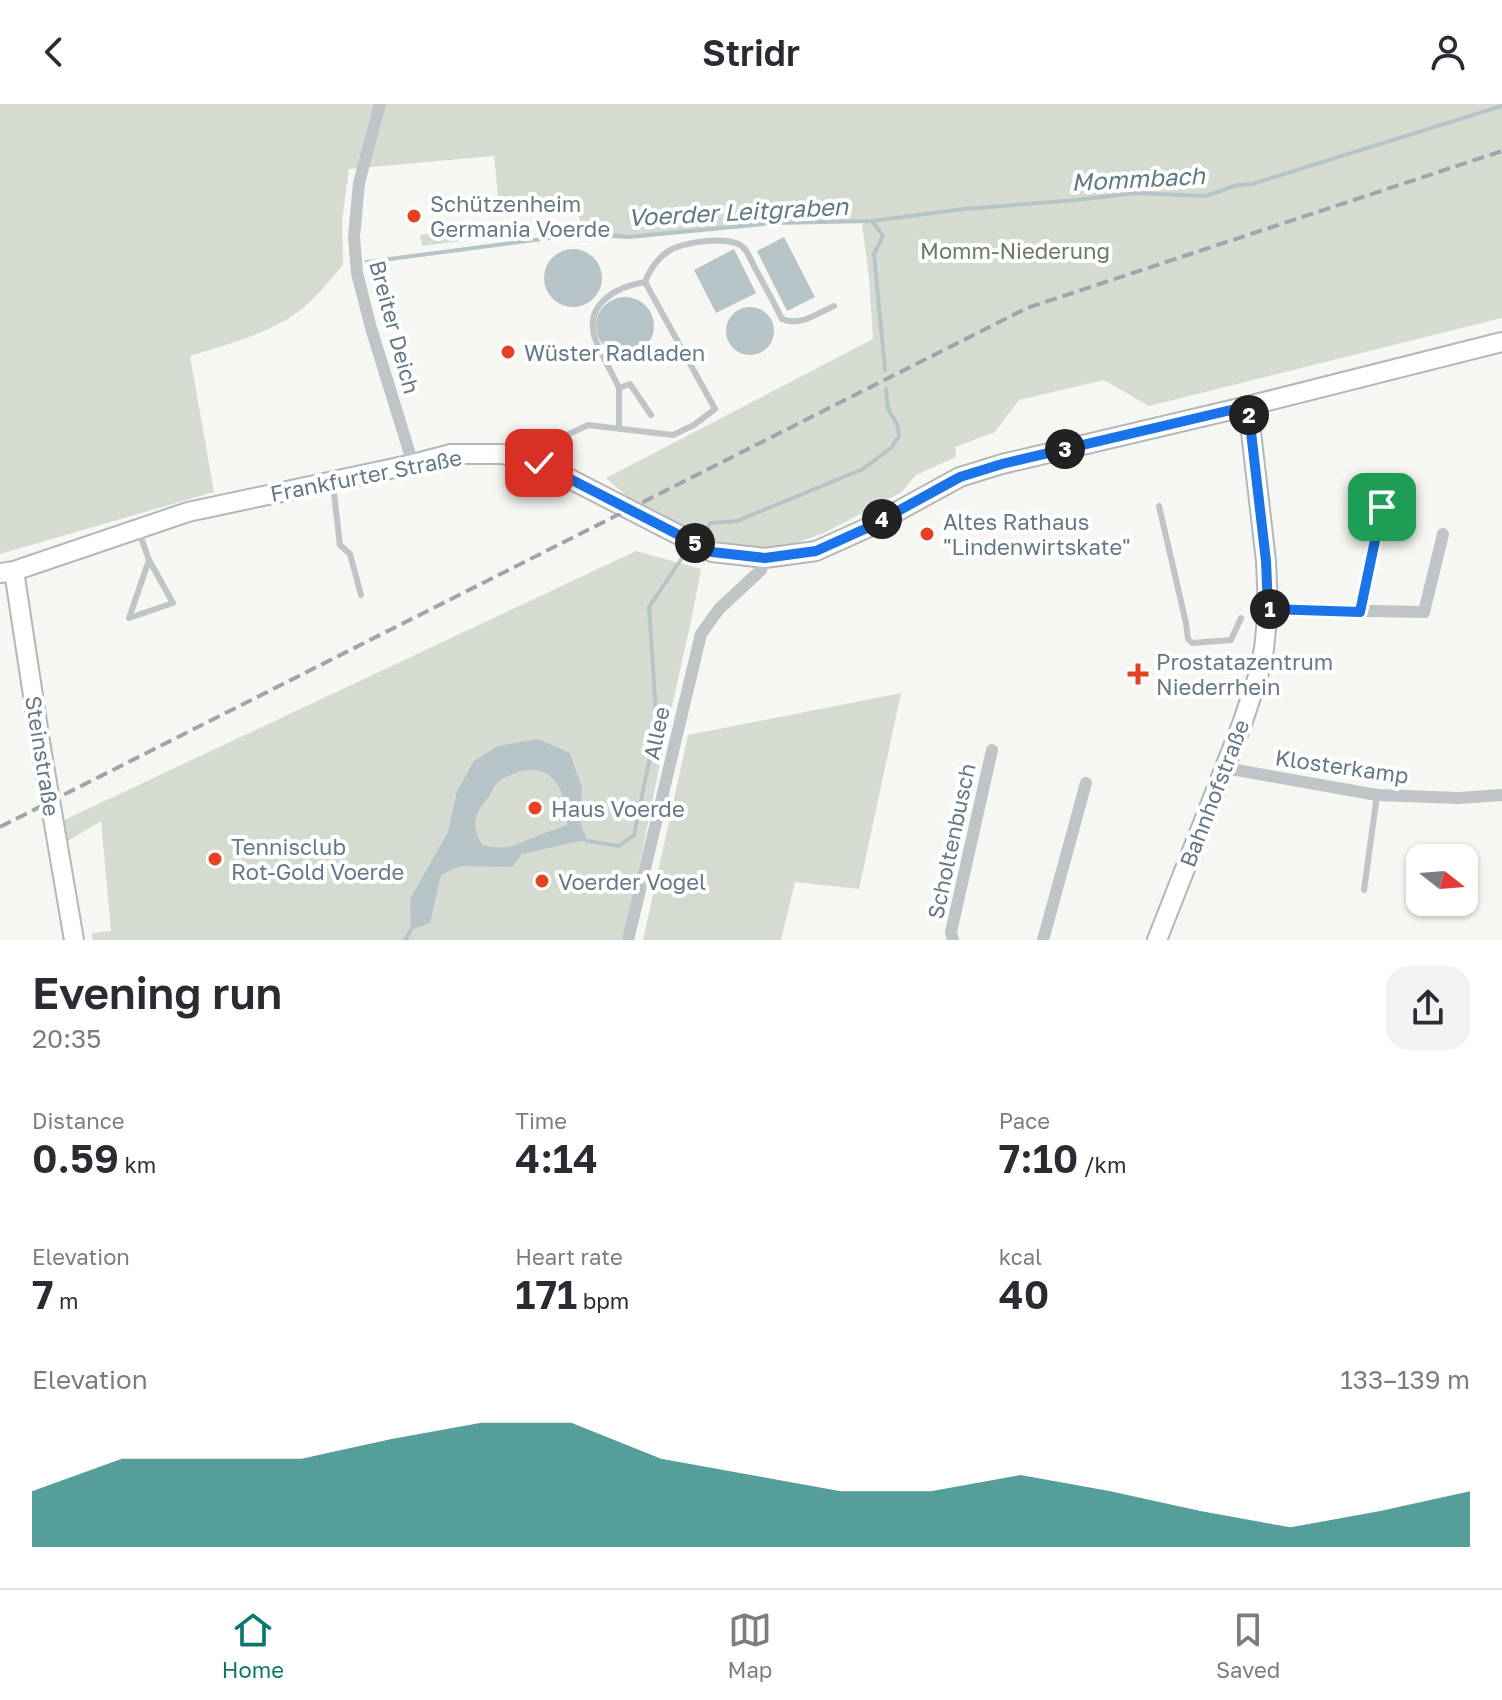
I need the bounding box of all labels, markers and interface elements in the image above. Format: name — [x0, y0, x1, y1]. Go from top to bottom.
icon: back — [32, 30, 76, 74]
icon: person — [1426, 30, 1470, 74]
text: Stridr — [702, 31, 800, 74]
water label: Mommbach — [1070, 160, 1207, 196]
place label: Schützenheim Germania Voerde — [430, 190, 610, 242]
water label: Voerder Leitgraben — [627, 191, 850, 232]
marker: Schützenheim Germania Voerde — [405, 207, 423, 225]
park label: Momm-Niederung — [920, 237, 1110, 264]
street label: Breiter Deich — [364, 257, 426, 397]
place label: Wüster Radladen — [524, 339, 705, 366]
marker: Wüster Radladen — [499, 343, 517, 361]
pin: 2 — [1229, 395, 1269, 435]
text: 2 — [1242, 401, 1256, 428]
pin — [505, 429, 573, 497]
pin: 3 — [1045, 429, 1085, 469]
text: 3 — [1058, 435, 1072, 462]
icon: check — [517, 441, 561, 485]
street label: Frankfurter Straße — [268, 443, 464, 507]
pin — [1348, 473, 1416, 541]
icon: arrive — [1360, 485, 1404, 529]
pin: 4 — [862, 499, 902, 539]
text: 4 — [875, 505, 889, 532]
place label: Altes Rathaus "Lindenwirtskate" — [943, 508, 1131, 560]
pin: 5 — [675, 523, 715, 563]
marker: Altes Rathaus "Lindenwirtskate" — [918, 525, 936, 543]
text: 5 — [688, 529, 702, 556]
pin: 1 — [1250, 589, 1290, 629]
text: 1 — [1264, 595, 1276, 622]
place label: Prostatazentrum Niederrhein — [1156, 648, 1333, 700]
marker: Prostatazentrum Niederrhein — [1127, 663, 1149, 685]
street label: Steinstraße — [20, 694, 66, 818]
street label: Allee — [637, 704, 675, 762]
street label: Bahnhofstraße — [1174, 716, 1254, 870]
street label: Klosterkamp — [1274, 743, 1410, 789]
street label: Scholtenbusch — [921, 761, 981, 921]
place label: Haus Voerde — [551, 795, 685, 822]
marker: Haus Voerde — [526, 799, 544, 817]
place label: Tennisclub Rot-Gold Voerde — [231, 833, 404, 885]
north arrow — [1406, 844, 1478, 916]
map controls — [1406, 844, 1478, 916]
marker: Tennisclub Rot-Gold Voerde — [206, 850, 224, 868]
place label: Voerder Vogel — [558, 868, 706, 895]
marker: Voerder Vogel — [533, 872, 551, 890]
text: Evening run — [32, 966, 282, 1019]
button: share — [1386, 966, 1470, 1050]
text: 20:35 — [32, 1023, 101, 1054]
text: Distance — [32, 1107, 124, 1134]
text: Time — [515, 1107, 567, 1134]
text: Pace — [999, 1107, 1050, 1134]
text: 0.59 — [32, 1134, 119, 1182]
text: 4:14 — [515, 1134, 598, 1182]
text: 7:10 — [999, 1134, 1078, 1182]
text: km — [119, 1151, 156, 1178]
text: /km — [1078, 1151, 1126, 1178]
text: Elevation — [32, 1243, 130, 1270]
text: Heart rate — [515, 1243, 623, 1270]
text: kcal — [999, 1243, 1042, 1270]
text: 7 — [32, 1270, 54, 1318]
text: 171 — [515, 1270, 577, 1318]
text: 40 — [999, 1270, 1049, 1318]
text: m — [54, 1287, 79, 1314]
text: bpm — [577, 1287, 629, 1314]
text: Elevation — [32, 1364, 148, 1395]
text: 133–139 m — [1340, 1364, 1470, 1395]
tab: Home — [222, 1608, 284, 1683]
tab: Map — [728, 1608, 772, 1683]
tab: Saved — [1216, 1608, 1280, 1683]

